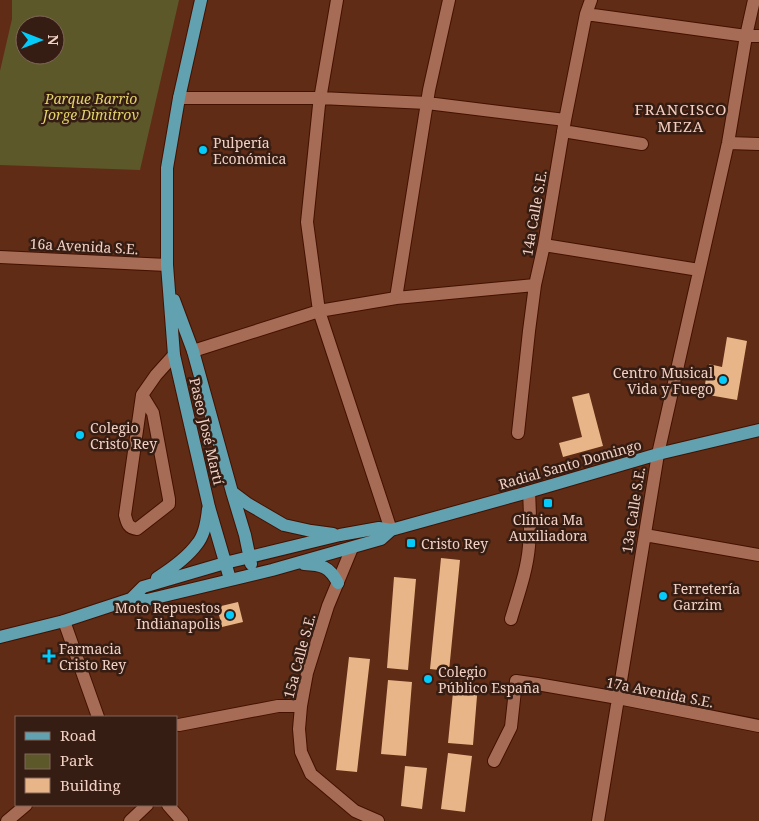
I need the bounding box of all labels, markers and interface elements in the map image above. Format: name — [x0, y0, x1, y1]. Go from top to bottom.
north arrow — [15, 15, 65, 65]
text: N — [44, 34, 63, 46]
park label: Parque Barrio Jorge Dimitrov — [40, 89, 139, 124]
district label: FRANCISCO MEZA — [635, 99, 727, 136]
place label: Pulpería Económica — [213, 133, 286, 168]
marker: Pulpería Económica — [197, 144, 209, 156]
street label: 14a Calle S.E. — [517, 169, 551, 257]
street label: 16a Avenida S.E. — [29, 234, 139, 258]
place label: Centro Musical Vida y Fuego — [613, 363, 714, 398]
marker: Centro Musical Vida y Fuego — [717, 374, 729, 386]
street label: Paseo José Martí — [185, 376, 229, 487]
place label: Colegio Cristo Rey — [90, 418, 157, 453]
marker: Colegio Cristo Rey — [74, 429, 86, 441]
street label: Radial Santo Domingo — [496, 434, 644, 494]
street label: 13a Calle S.E. — [617, 466, 649, 554]
marker: Clínica Ma Auxiliadora — [542, 497, 554, 509]
place label: Clínica Ma Auxiliadora — [509, 510, 587, 545]
place label: Cristo Rey — [421, 534, 488, 553]
marker: Cristo Rey — [405, 537, 417, 549]
place label: Ferretería Garzim — [673, 579, 740, 614]
marker: Ferretería Garzim — [657, 590, 669, 602]
place label: Moto Repuestos Indianapolis — [115, 598, 220, 633]
marker: Moto Repuestos Indianapolis — [224, 609, 236, 621]
street label: 15a Calle S.E. — [279, 612, 319, 700]
place label: Farmacia Cristo Rey — [59, 639, 126, 674]
marker: Farmacia Cristo Rey — [43, 650, 55, 662]
place label: Colegio Público España — [438, 662, 540, 697]
street label: 17a Avenida S.E. — [605, 672, 715, 712]
marker: Colegio Público España — [422, 673, 434, 685]
legend — [15, 716, 178, 806]
text: Road — [60, 725, 96, 745]
text: Park — [60, 750, 94, 770]
text: Building — [60, 775, 121, 795]

